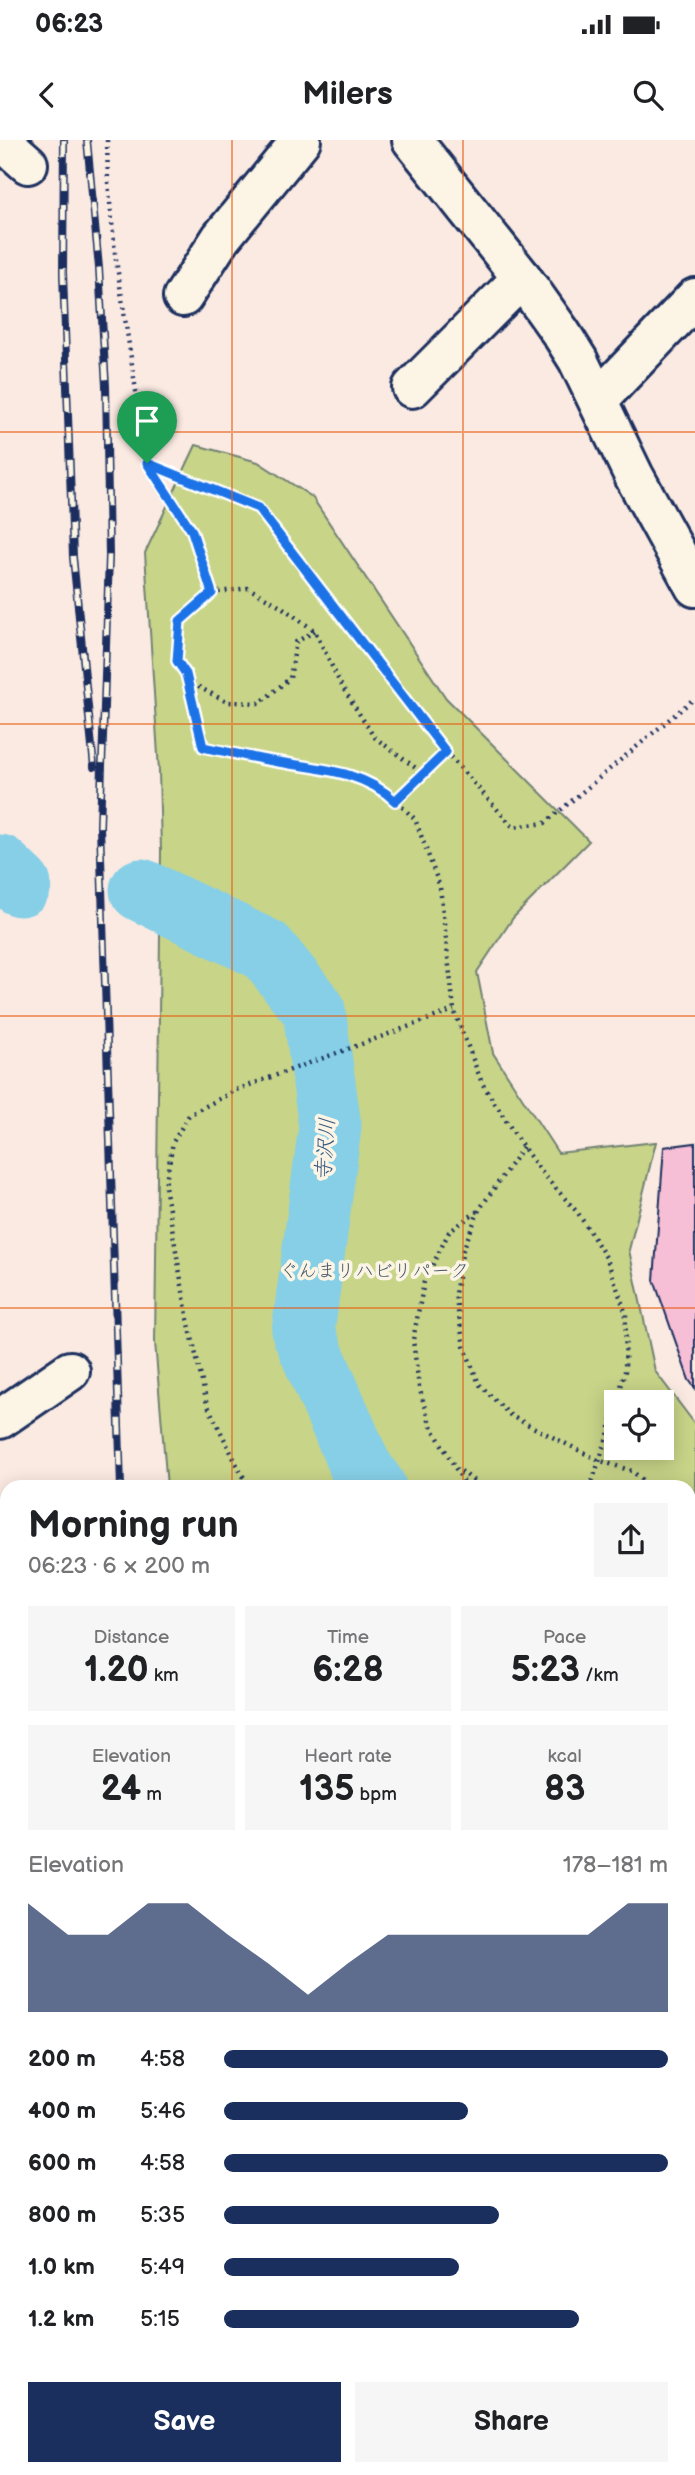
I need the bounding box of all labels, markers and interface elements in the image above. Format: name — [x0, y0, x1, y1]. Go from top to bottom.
text: 06:23 — [35, 9, 103, 40]
text: Milers — [302, 75, 393, 114]
icon: back — [28, 76, 66, 114]
icon: search — [629, 76, 667, 114]
pin — [117, 391, 177, 463]
icon: arrive — [128, 402, 166, 440]
water label: 寺沢川 — [311, 1117, 340, 1181]
park label: ぐんまリハビリパーク — [279, 1260, 469, 1283]
map controls — [604, 1390, 674, 1460]
button: locate — [604, 1390, 674, 1460]
text: Morning run — [28, 1503, 239, 1548]
button: share — [594, 1503, 668, 1577]
text: 06:23 · 6 × 200 m — [28, 1552, 210, 1580]
text: Distance — [93, 1626, 169, 1649]
text: Time — [327, 1626, 369, 1649]
text: Pace — [543, 1626, 586, 1649]
text: 1.20 — [84, 1649, 149, 1692]
text: 6:28 — [312, 1649, 384, 1692]
text: 5:23 — [511, 1649, 580, 1692]
text: km — [149, 1664, 179, 1687]
text: /km — [580, 1664, 619, 1687]
text: Elevation — [92, 1745, 171, 1768]
text: Heart rate — [304, 1745, 392, 1768]
text: kcal — [548, 1745, 582, 1768]
text: 24 — [101, 1768, 141, 1811]
text: 135 — [299, 1768, 354, 1811]
text: 83 — [544, 1768, 585, 1811]
text: m — [141, 1783, 162, 1806]
text: bpm — [354, 1783, 397, 1806]
text: Elevation — [28, 1851, 124, 1879]
text: 178–181 m — [563, 1851, 668, 1879]
text: 200 m — [28, 2045, 96, 2073]
text: 4:58 — [140, 2045, 185, 2073]
text: 400 m — [28, 2097, 96, 2125]
text: 5:46 — [140, 2097, 186, 2125]
text: 600 m — [28, 2149, 96, 2177]
text: 4:58 — [140, 2149, 185, 2177]
text: 800 m — [28, 2201, 96, 2229]
text: 5:35 — [140, 2201, 185, 2229]
text: 1.0 km — [28, 2253, 95, 2281]
text: 5:49 — [140, 2253, 185, 2281]
text: 1.2 km — [28, 2305, 94, 2333]
text: 5:15 — [140, 2305, 180, 2333]
button: Save — [28, 2382, 341, 2462]
button: Share — [355, 2382, 668, 2462]

